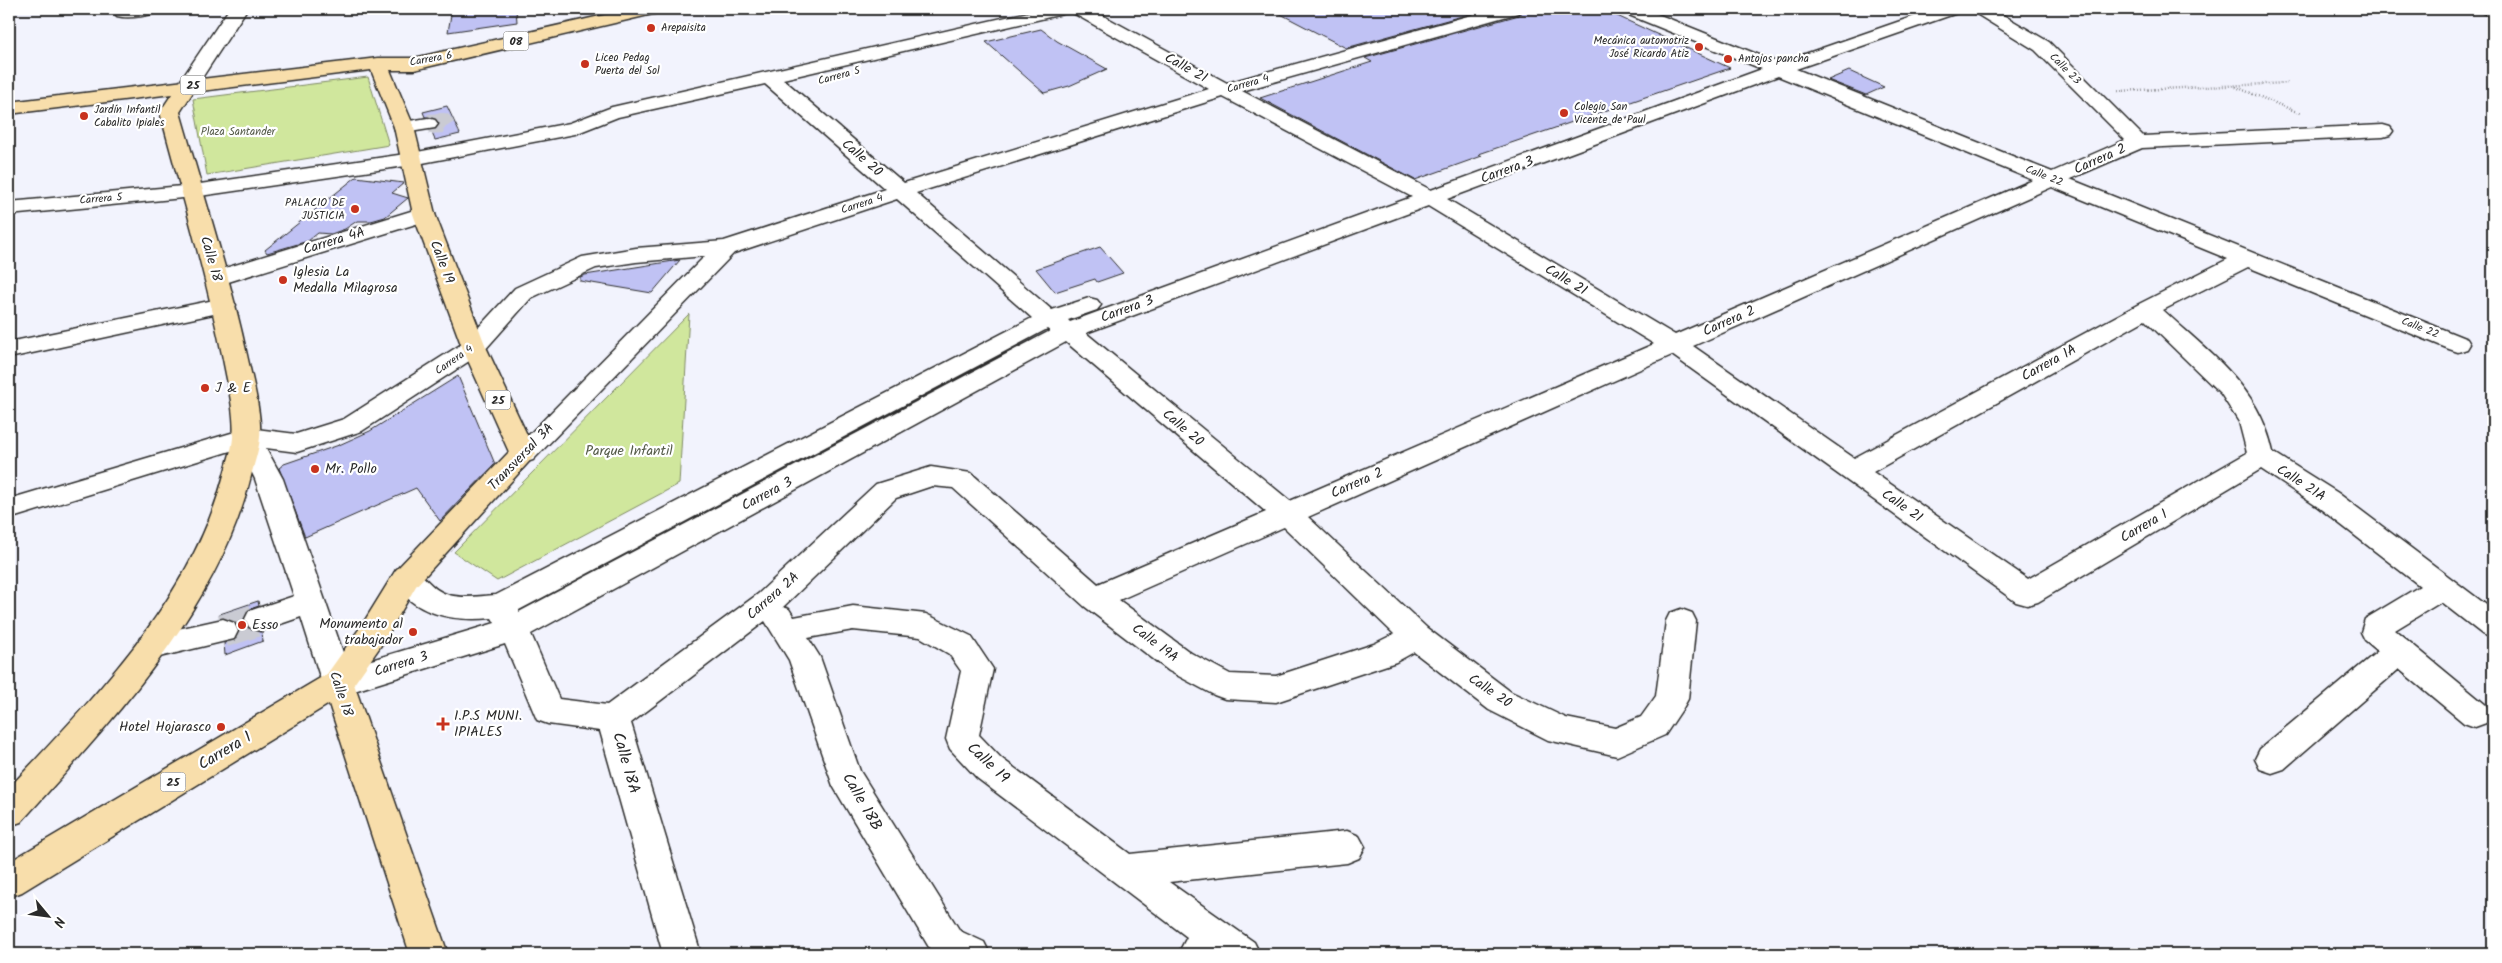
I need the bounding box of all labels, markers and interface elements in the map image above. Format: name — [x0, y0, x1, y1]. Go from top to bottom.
place label: Arepaisita — [661, 19, 706, 37]
marker: Arepaisita — [645, 22, 657, 34]
road number: 08 — [504, 31, 528, 50]
place label: Mecánica automotriz José Ricardo Atiz — [1594, 32, 1689, 63]
marker: Mecánica automotriz José Ricardo Atiz — [1693, 41, 1705, 53]
street label: Carrera 6 — [408, 46, 454, 72]
street label: Calle 21 — [1160, 47, 1212, 89]
place label: Liceo Pedag Puerta del Sol — [595, 49, 660, 80]
street label: Calle 23 — [2045, 49, 2085, 89]
place label: Antojos pancha — [1738, 50, 1809, 68]
marker: Antojos pancha — [1722, 53, 1734, 65]
marker: Liceo Pedag Puerta del Sol — [579, 58, 591, 70]
street label: Carrera 5 — [816, 61, 863, 90]
street label: Carrera 4 — [1225, 69, 1271, 99]
road number: 25 — [180, 76, 206, 94]
place label: Colegio San Vicente de Paul — [1574, 98, 1646, 129]
place label: Jardín Infantil Cabalito Ipiales — [94, 101, 165, 132]
marker: Colegio San Vicente de Paul — [1558, 107, 1570, 119]
marker: Jardín Infantil Cabalito Ipiales — [78, 110, 90, 122]
park label: Plaza Santander — [201, 123, 277, 141]
street label: Calle 20 — [836, 134, 888, 182]
street label: Carrera 2 — [2070, 138, 2130, 180]
street label: Carrera 3 — [1477, 150, 1537, 190]
street label: Calle 22 — [2022, 160, 2066, 192]
street label: Carrera 5 — [79, 188, 124, 210]
street label: Carrera 4 — [839, 189, 885, 219]
place label: PALACIO DE JUSTICIA — [285, 194, 346, 225]
marker: PALACIO DE JUSTICIA — [349, 203, 361, 215]
street label: Carrera 4A — [300, 221, 368, 261]
street label: Calle 18 — [194, 234, 228, 285]
street label: Calle 19 — [424, 237, 460, 287]
street label: Calle 21 — [1541, 259, 1591, 301]
place label: Iglesia La Medalla Milagrosa — [293, 261, 397, 299]
marker: Iglesia La Medalla Milagrosa — [277, 274, 289, 286]
street label: Carrera 3 — [1097, 289, 1157, 329]
street label: Carrera 2 — [1699, 300, 1759, 342]
street label: Calle 22 — [2398, 312, 2442, 344]
street label: Carrera 1A — [2017, 339, 2081, 387]
street label: Carrera 4 — [431, 340, 477, 380]
place label: J & E — [215, 377, 252, 399]
marker: J & E — [199, 382, 211, 394]
road number: 25 — [486, 390, 510, 410]
street label: Calle 20 — [1157, 404, 1209, 452]
street label: Transversal 3A — [483, 418, 559, 496]
park label: Parque Infantil — [585, 440, 673, 462]
place label: Mr. Pollo — [325, 458, 377, 480]
street label: Calle 21A — [2272, 459, 2330, 507]
street label: Carrera 2 — [1327, 462, 1387, 504]
marker: Mr. Pollo — [309, 463, 321, 475]
street label: Carrera 3 — [737, 471, 797, 517]
street label: Calle 21 — [1877, 484, 1927, 528]
street label: Carrera 1 — [2116, 504, 2172, 548]
street label: Carrera 2A — [742, 567, 804, 625]
place label: Monumento al trabajador — [319, 613, 404, 651]
place label: Esso — [252, 614, 278, 636]
street label: Calle 19A — [1127, 618, 1183, 668]
marker: Esso — [236, 619, 248, 631]
marker: Monumento al trabajador — [407, 626, 419, 638]
street label: Carrera 3 — [371, 645, 431, 683]
street label: Calle 18 — [323, 668, 359, 720]
street label: Calle 20 — [1464, 668, 1516, 714]
place label: I.P.S MUNI. IPIALES — [454, 705, 522, 743]
place label: Hotel Hojarasco — [119, 716, 211, 738]
marker: I.P.S MUNI. IPIALES — [436, 717, 450, 731]
marker: Hotel Hojarasco — [215, 721, 227, 733]
street label: Carrera 1 — [193, 725, 257, 777]
street label: Calle 18A — [605, 729, 647, 797]
street label: Calle 19 — [961, 736, 1015, 790]
street label: Calle 18B — [835, 768, 889, 836]
road number: 25 — [160, 772, 186, 792]
north arrow — [22, 890, 72, 940]
text: N — [47, 913, 70, 931]

